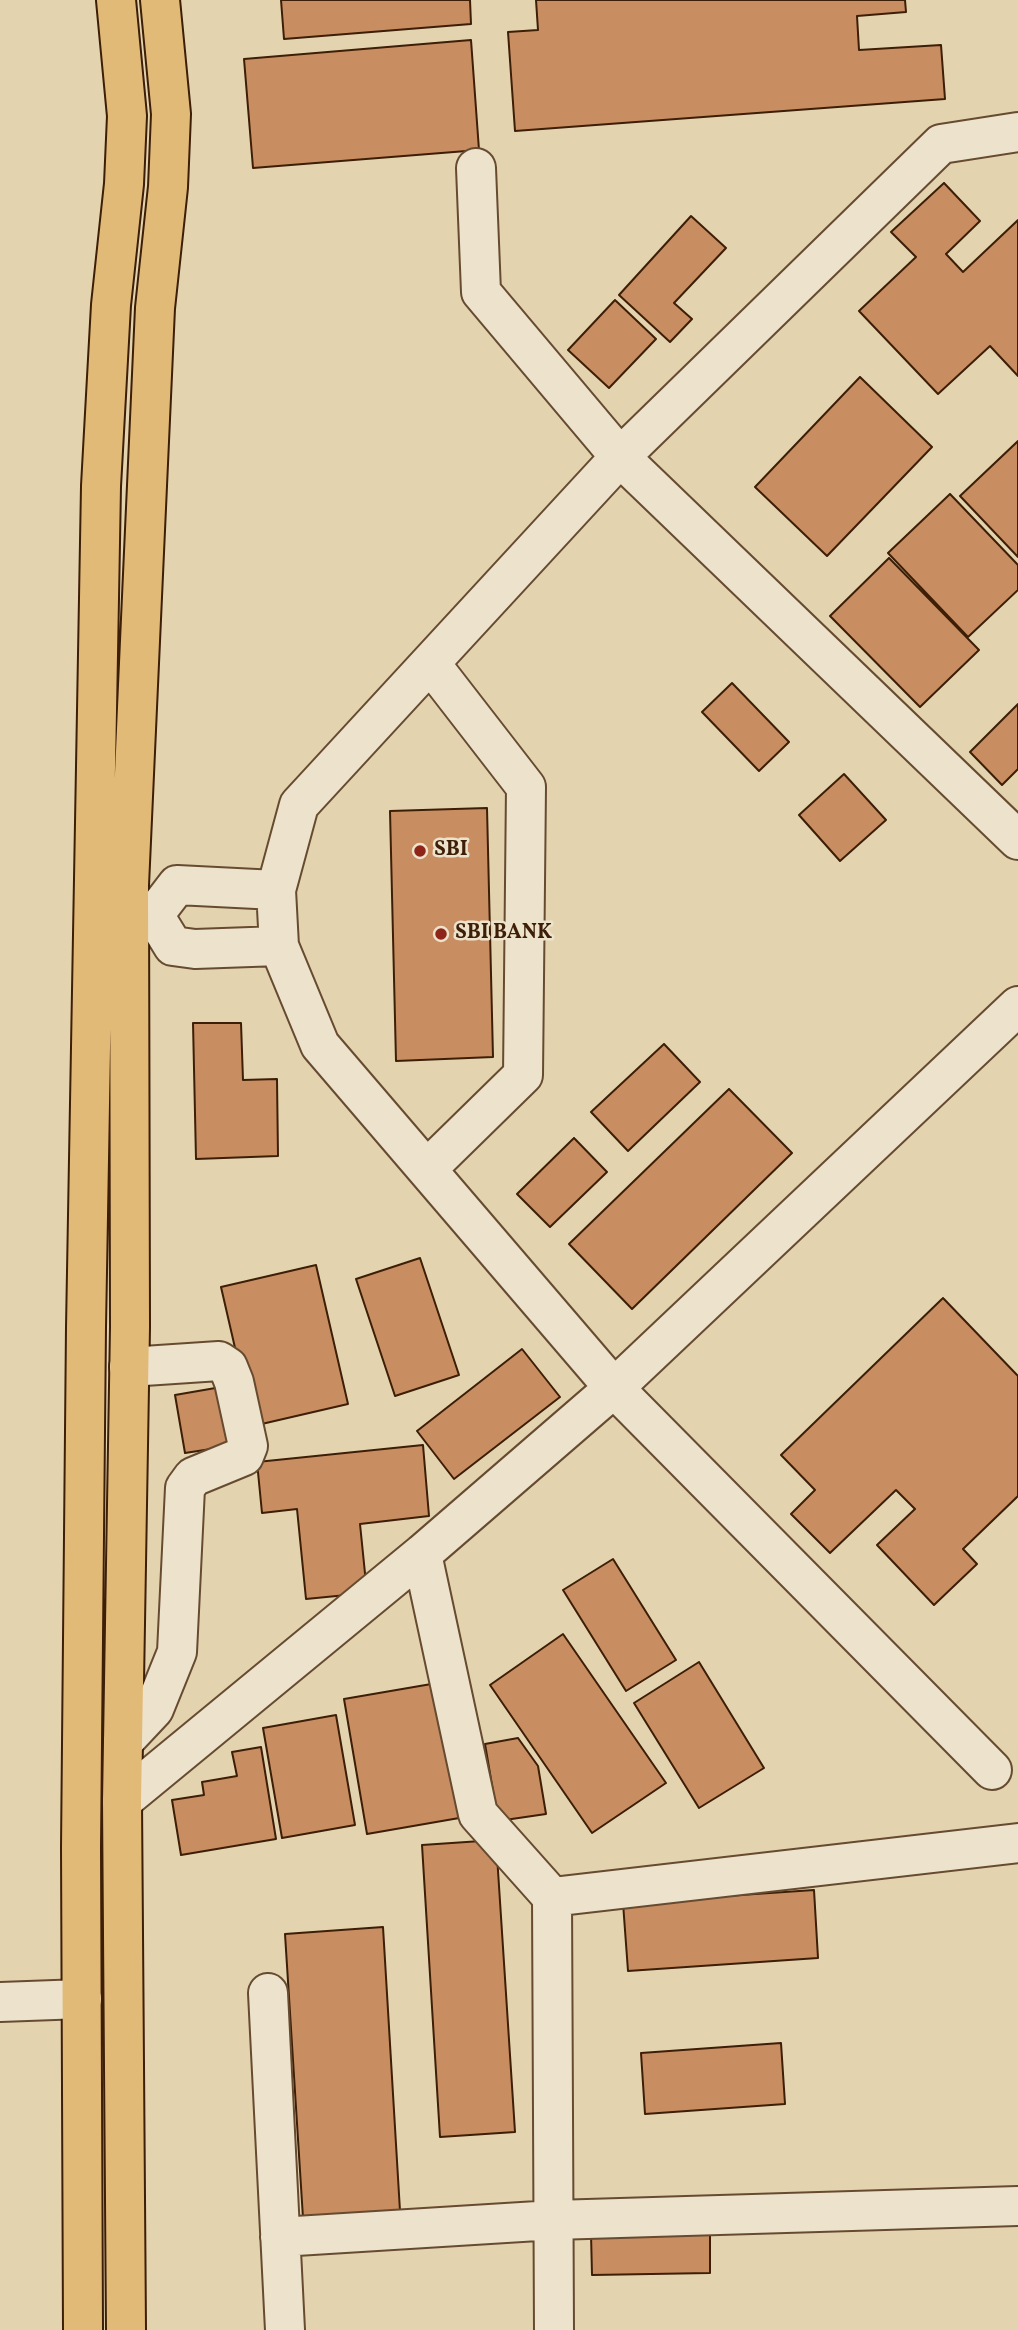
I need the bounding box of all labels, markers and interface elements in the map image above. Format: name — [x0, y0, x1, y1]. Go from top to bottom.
place label: SBI — [434, 838, 468, 864]
marker: SBI — [412, 843, 428, 859]
place label: SBI BANK — [455, 921, 552, 947]
marker: SBI BANK — [433, 926, 449, 942]

